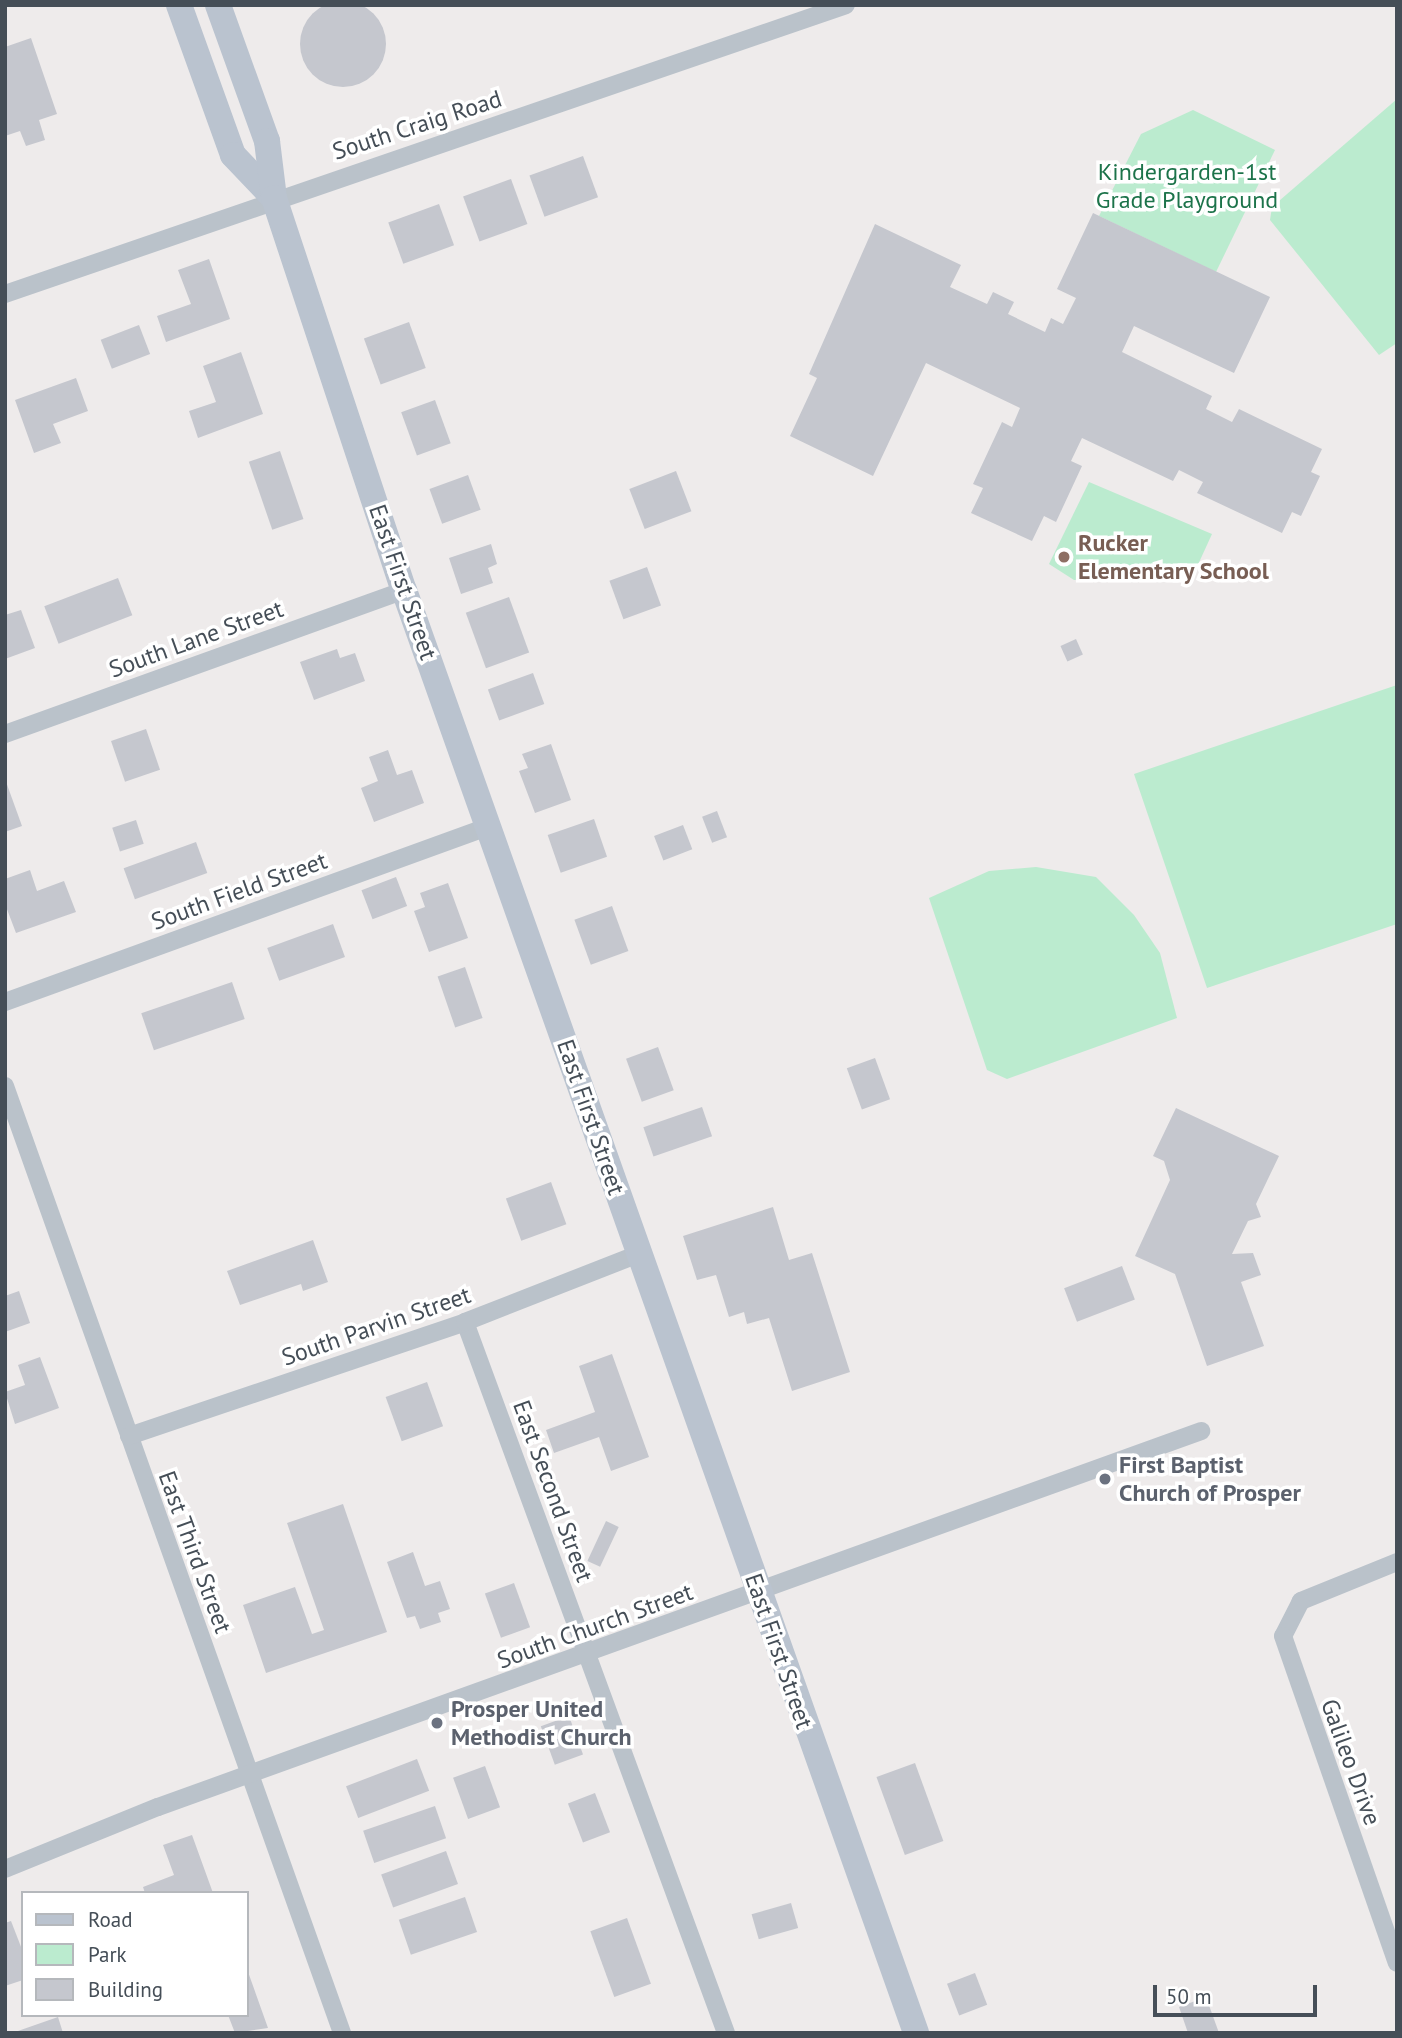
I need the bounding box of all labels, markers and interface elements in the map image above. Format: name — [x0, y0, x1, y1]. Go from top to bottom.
street label: South Craig Road — [329, 84, 505, 166]
park label: Kindergarden-1st Grade Playground — [1096, 158, 1278, 214]
street label: East First Street — [363, 501, 443, 663]
place label: Rucker Elementary School — [1078, 529, 1270, 585]
marker: Rucker Elementary School — [1056, 549, 1072, 565]
street label: South Lane Street — [105, 594, 287, 684]
street label: South Field Street — [147, 846, 331, 936]
street label: East First Street — [551, 1036, 631, 1198]
street label: South Parvin Street — [278, 1280, 474, 1372]
street label: East Second Street — [507, 1396, 599, 1586]
place label: First Baptist Church of Prosper — [1119, 1451, 1301, 1507]
street label: East Third Street — [152, 1467, 238, 1637]
marker: First Baptist Church of Prosper — [1097, 1471, 1113, 1487]
street label: East First Street — [739, 1570, 819, 1732]
street label: South Church Street — [493, 1577, 697, 1675]
place label: Prosper United Methodist Church — [451, 1695, 632, 1751]
street label: Galileo Drive — [1315, 1695, 1387, 1829]
marker: Prosper United Methodist Church — [429, 1715, 445, 1731]
legend — [21, 1891, 248, 2017]
text: Road — [88, 1906, 132, 1933]
text: Park — [88, 1941, 127, 1968]
scale bar — [1157, 1972, 1322, 2016]
text: Building — [88, 1976, 163, 2003]
text: 50 m — [1166, 1983, 1212, 2010]

